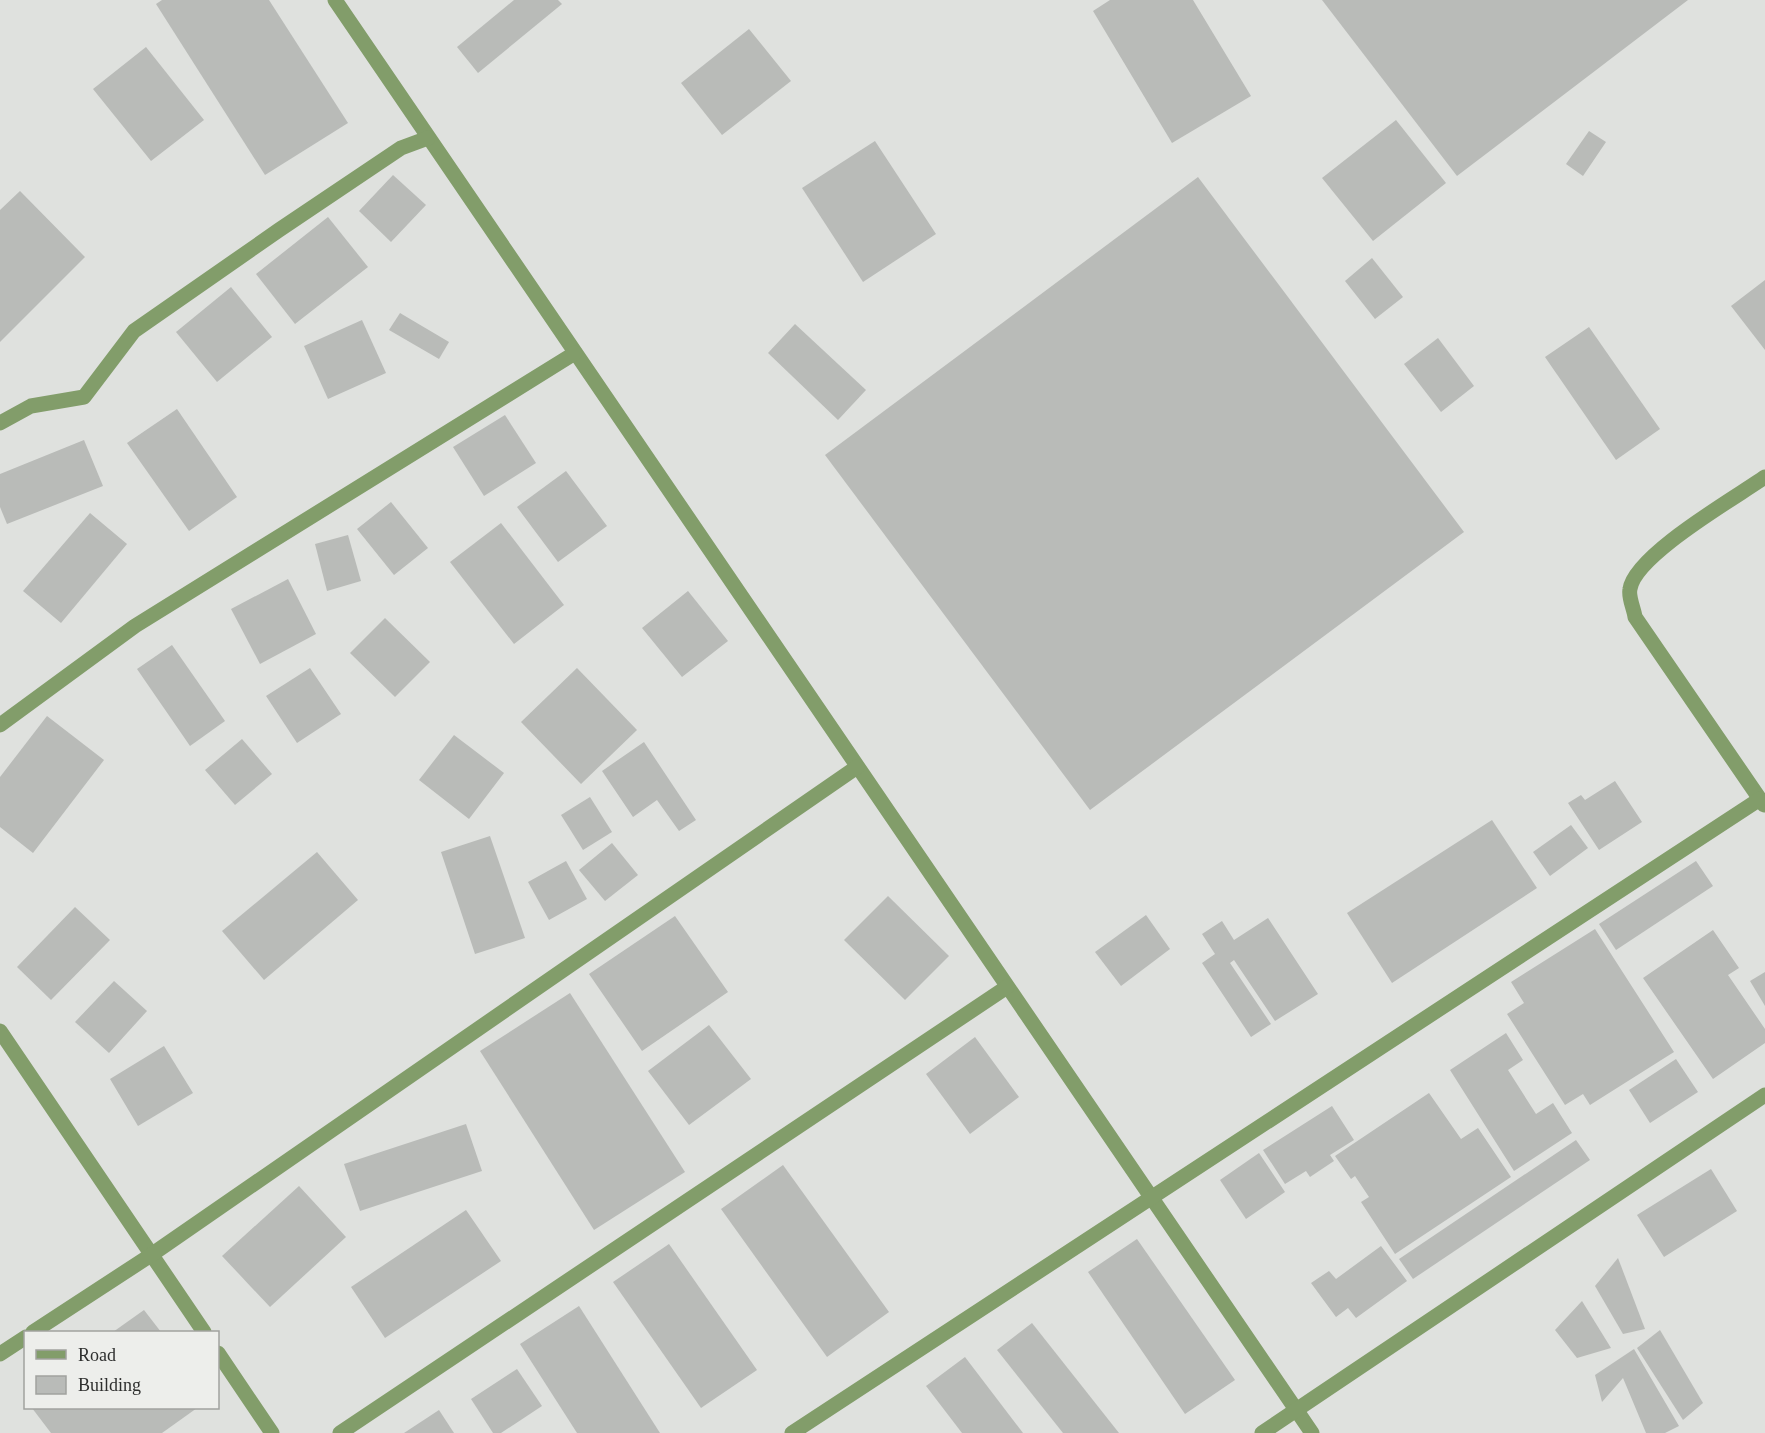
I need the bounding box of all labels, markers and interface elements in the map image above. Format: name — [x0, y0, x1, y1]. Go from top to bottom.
legend — [24, 1331, 219, 1409]
text: Road — [78, 1345, 116, 1365]
text: Building — [78, 1375, 141, 1395]

